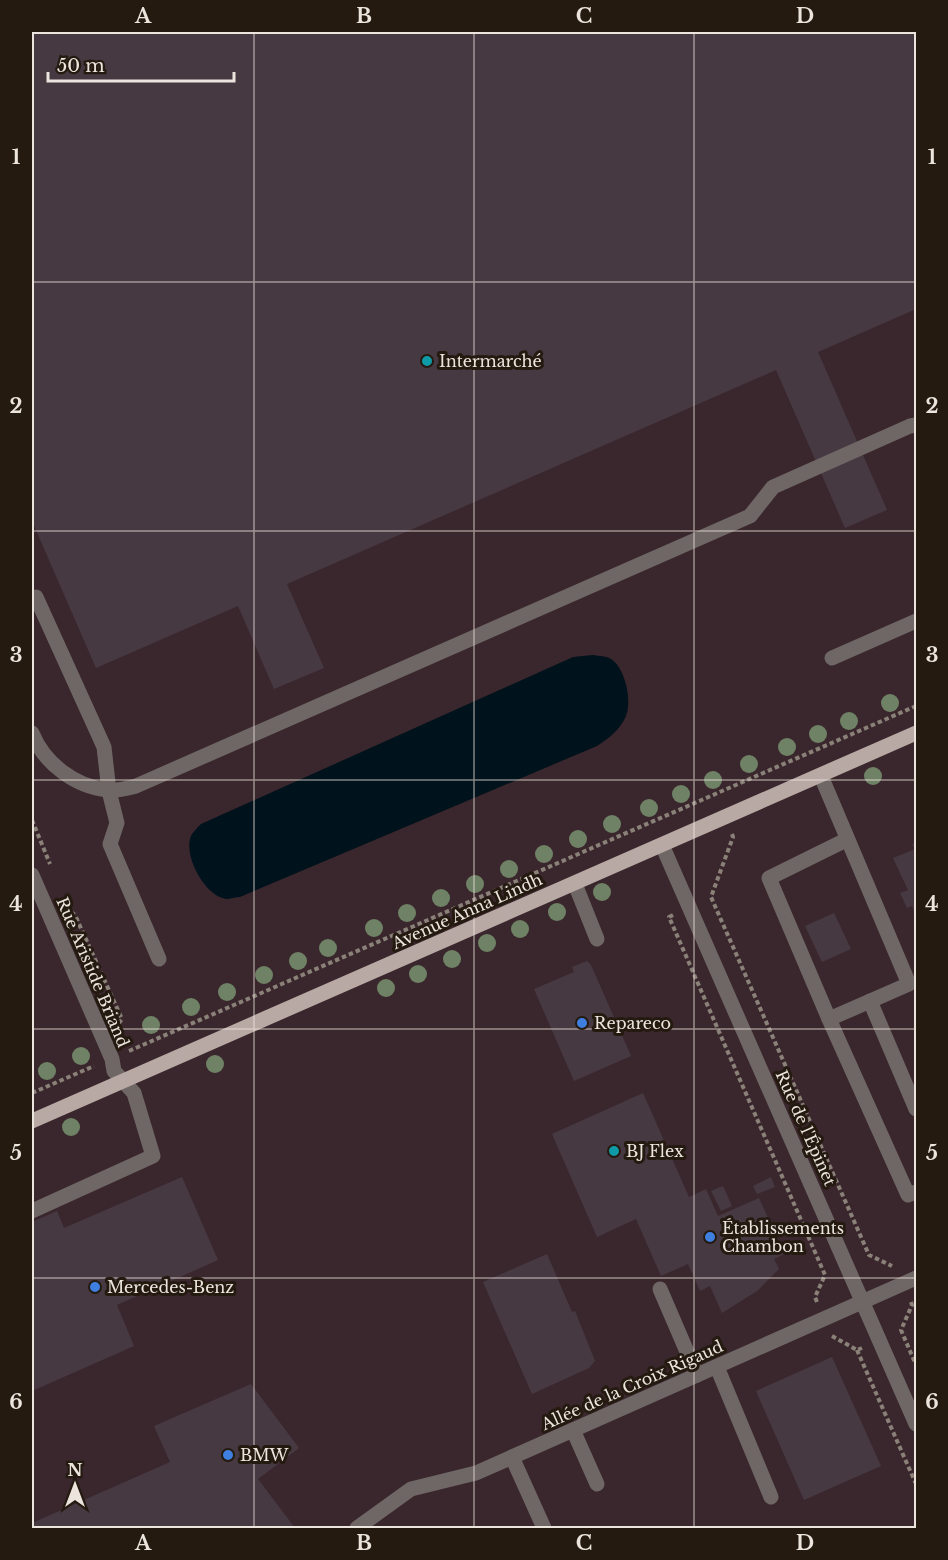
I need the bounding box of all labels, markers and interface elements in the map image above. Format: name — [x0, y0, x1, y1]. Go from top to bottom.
text: A — [134, 4, 152, 28]
text: B — [356, 4, 372, 28]
text: C — [576, 4, 592, 28]
text: D — [796, 4, 814, 28]
scale bar — [48, 45, 234, 83]
text: 50 m — [57, 55, 105, 77]
text: 1 — [12, 145, 21, 169]
text: 1 — [928, 145, 937, 169]
place label: Intermarché — [439, 351, 542, 371]
marker: Intermarché — [420, 354, 434, 368]
text: 2 — [9, 394, 23, 418]
text: 2 — [925, 394, 939, 418]
text: 3 — [10, 643, 22, 667]
text: 3 — [926, 643, 938, 667]
street label: Avenue Anna Lindh — [388, 869, 545, 954]
text: 4 — [9, 892, 23, 916]
text: 4 — [925, 892, 939, 916]
street label: Rue Aristide Briand — [52, 894, 134, 1050]
place label: Repareco — [594, 1013, 671, 1033]
marker: Repareco — [575, 1016, 589, 1030]
street label: Rue de l'Épinet — [772, 1067, 840, 1189]
text: 5 — [10, 1141, 22, 1165]
place label: BJ Flex — [626, 1141, 684, 1161]
text: 5 — [926, 1141, 938, 1165]
marker: BJ Flex — [607, 1144, 621, 1158]
place label: Établissements Chambon — [722, 1218, 844, 1256]
marker: Établissements Chambon — [703, 1230, 717, 1244]
place label: Mercedes-Benz — [107, 1277, 234, 1297]
marker: Mercedes-Benz — [88, 1280, 102, 1294]
street label: Allée de la Croix Rigaud — [537, 1336, 726, 1435]
text: 6 — [9, 1390, 23, 1414]
text: 6 — [925, 1390, 939, 1414]
place label: BMW — [240, 1445, 289, 1465]
marker: BMW — [221, 1448, 235, 1462]
north arrow — [45, 1455, 105, 1515]
text: N — [67, 1460, 83, 1480]
text: A — [134, 1531, 152, 1555]
text: B — [356, 1531, 372, 1555]
text: C — [576, 1531, 592, 1555]
text: D — [796, 1531, 814, 1555]

